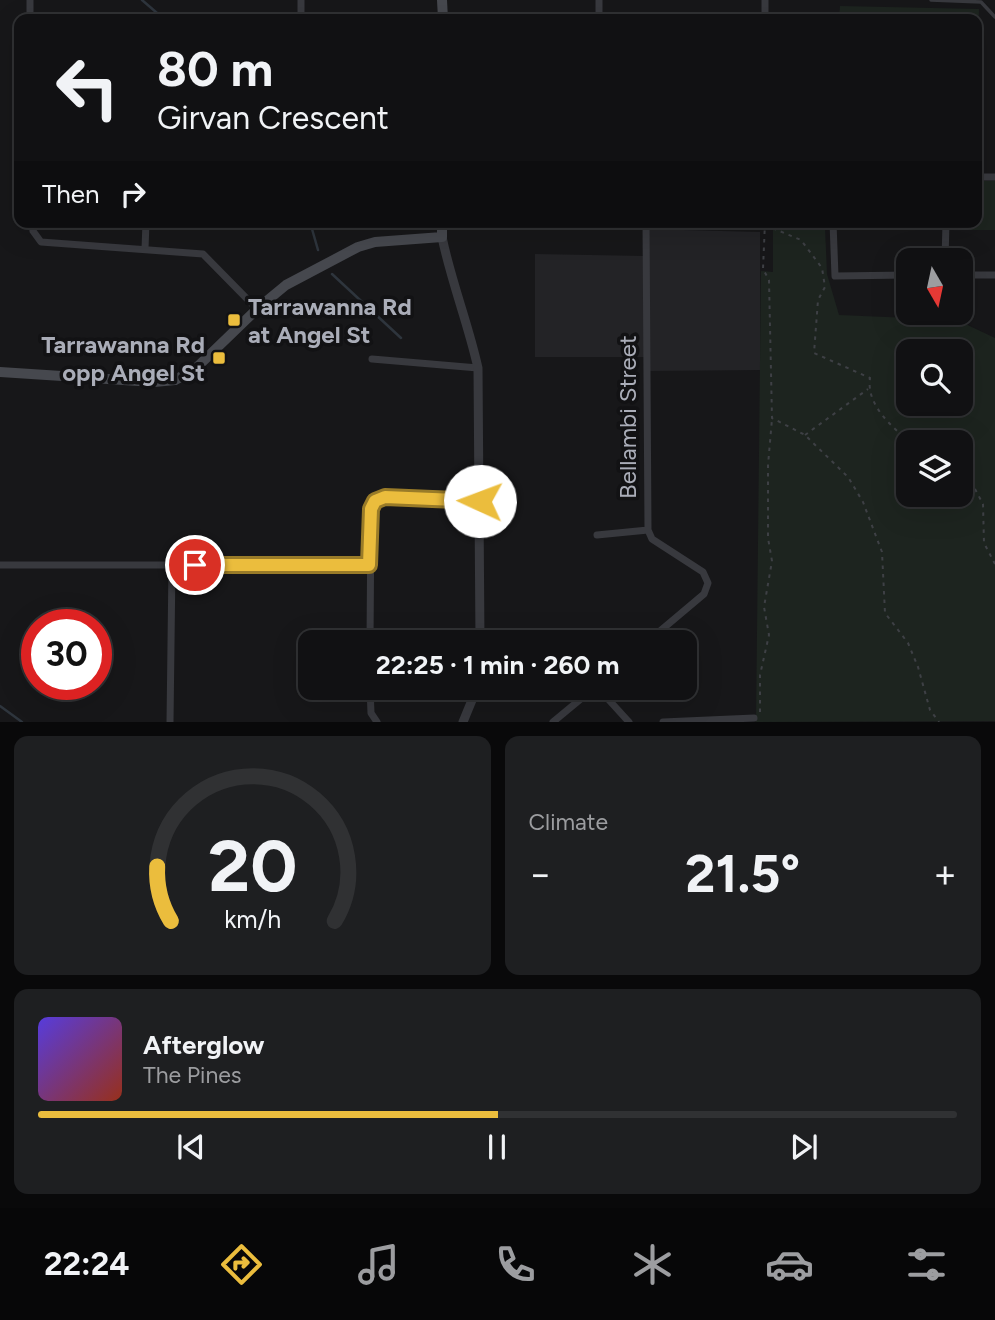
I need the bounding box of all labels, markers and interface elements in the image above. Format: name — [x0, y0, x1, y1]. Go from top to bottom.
text: 80 m — [157, 39, 273, 98]
icon: left — [42, 42, 133, 133]
text: Girvan Crescent — [157, 99, 389, 137]
icon: right — [114, 175, 152, 213]
text: Then — [42, 178, 100, 210]
north arrow — [896, 248, 973, 326]
map controls — [896, 248, 973, 507]
place label: Tarrawanna Rd at Angel St — [248, 292, 412, 349]
marker: Tarrawanna Rd at Angel St — [226, 312, 242, 328]
place label: Tarrawanna Rd opp Angel St — [41, 330, 205, 387]
street label: Bellambi Street — [613, 335, 642, 499]
button: search — [896, 339, 973, 416]
marker: Tarrawanna Rd opp Angel St — [211, 350, 227, 366]
button: layers — [896, 430, 973, 507]
position arrow — [443, 464, 517, 538]
pin — [165, 535, 225, 595]
icon: arrive — [176, 546, 214, 584]
speed limit sign: 30 — [21, 609, 112, 700]
text: 22:25 · 1 min · 260 m — [376, 649, 619, 681]
text: Climate — [529, 808, 608, 836]
text: 20 — [208, 823, 297, 910]
text: 21.5° — [685, 843, 800, 905]
text: − — [529, 851, 552, 897]
text: + — [933, 851, 957, 897]
text: km/h — [224, 904, 281, 934]
text: Afterglow — [143, 1029, 265, 1061]
text: The Pines — [143, 1061, 242, 1089]
icon: previous — [172, 1128, 210, 1166]
icon: pause — [478, 1128, 516, 1166]
icon: next — [785, 1128, 823, 1166]
icon: directions — [217, 1240, 266, 1289]
icon: music — [354, 1240, 403, 1289]
icon: phone — [491, 1240, 540, 1289]
icon: climate — [628, 1240, 677, 1289]
icon: car — [765, 1240, 814, 1289]
icon: filters — [902, 1240, 951, 1289]
text: 22:24 — [44, 1245, 129, 1283]

